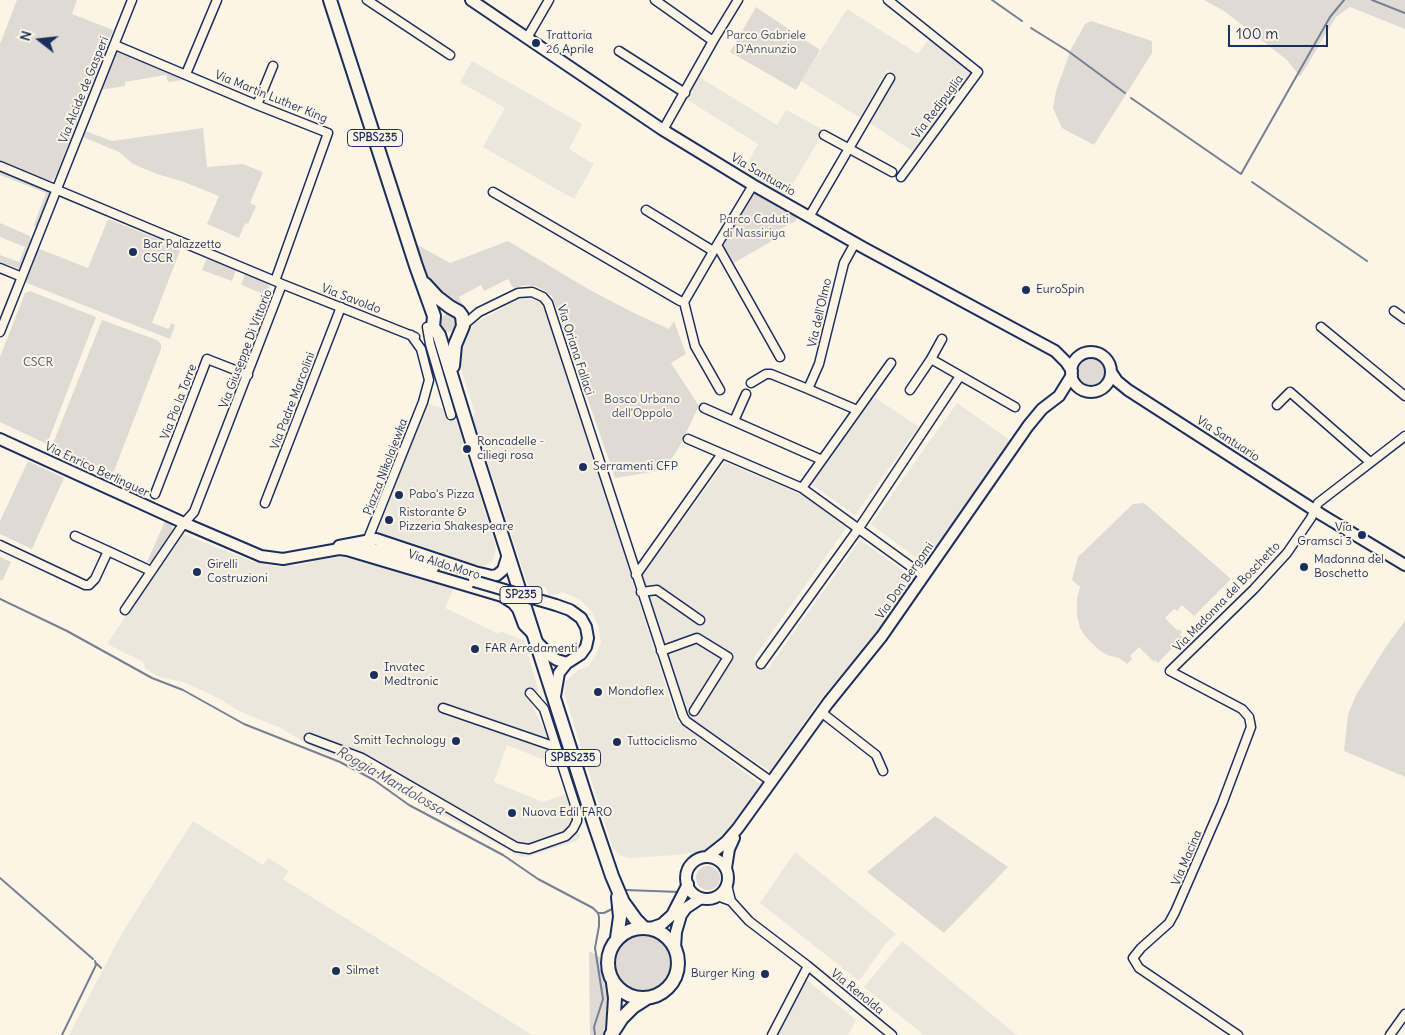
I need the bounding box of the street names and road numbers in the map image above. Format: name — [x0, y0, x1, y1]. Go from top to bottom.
street label: Via Alcide de Gasperi — [56, 35, 112, 145]
street label: Via Martin Luther King — [213, 68, 329, 126]
street label: Via Redipuglia — [909, 72, 967, 142]
road number: SPBS235 — [348, 130, 402, 146]
street label: Via Santuario — [728, 151, 798, 199]
street label: Via dell'Olmo — [805, 277, 835, 349]
street label: Via Savoldo — [319, 281, 383, 317]
street label: Via Giuseppe Di Vittorio — [217, 287, 275, 411]
street label: Via Oriana Fallaci — [554, 303, 596, 397]
street label: Via Padre Marcolini — [268, 350, 318, 452]
street label: Via Pio la Torre — [158, 362, 200, 442]
street label: Via Santuario — [1194, 413, 1262, 465]
street label: Piazza Nikolajewka — [361, 417, 411, 517]
street label: Via Enrico Berlinguer — [42, 439, 152, 501]
street label: Via Madonna del Boschetto — [1171, 539, 1283, 655]
street label: Via Don Bergomi — [873, 540, 937, 622]
street label: Via Aldo Moro — [406, 547, 482, 583]
road number: SP235 — [500, 586, 542, 604]
road number: SPBS235 — [546, 750, 600, 766]
street label: Via Macina — [1169, 828, 1205, 888]
street label: Via Renolda — [828, 966, 886, 1018]

